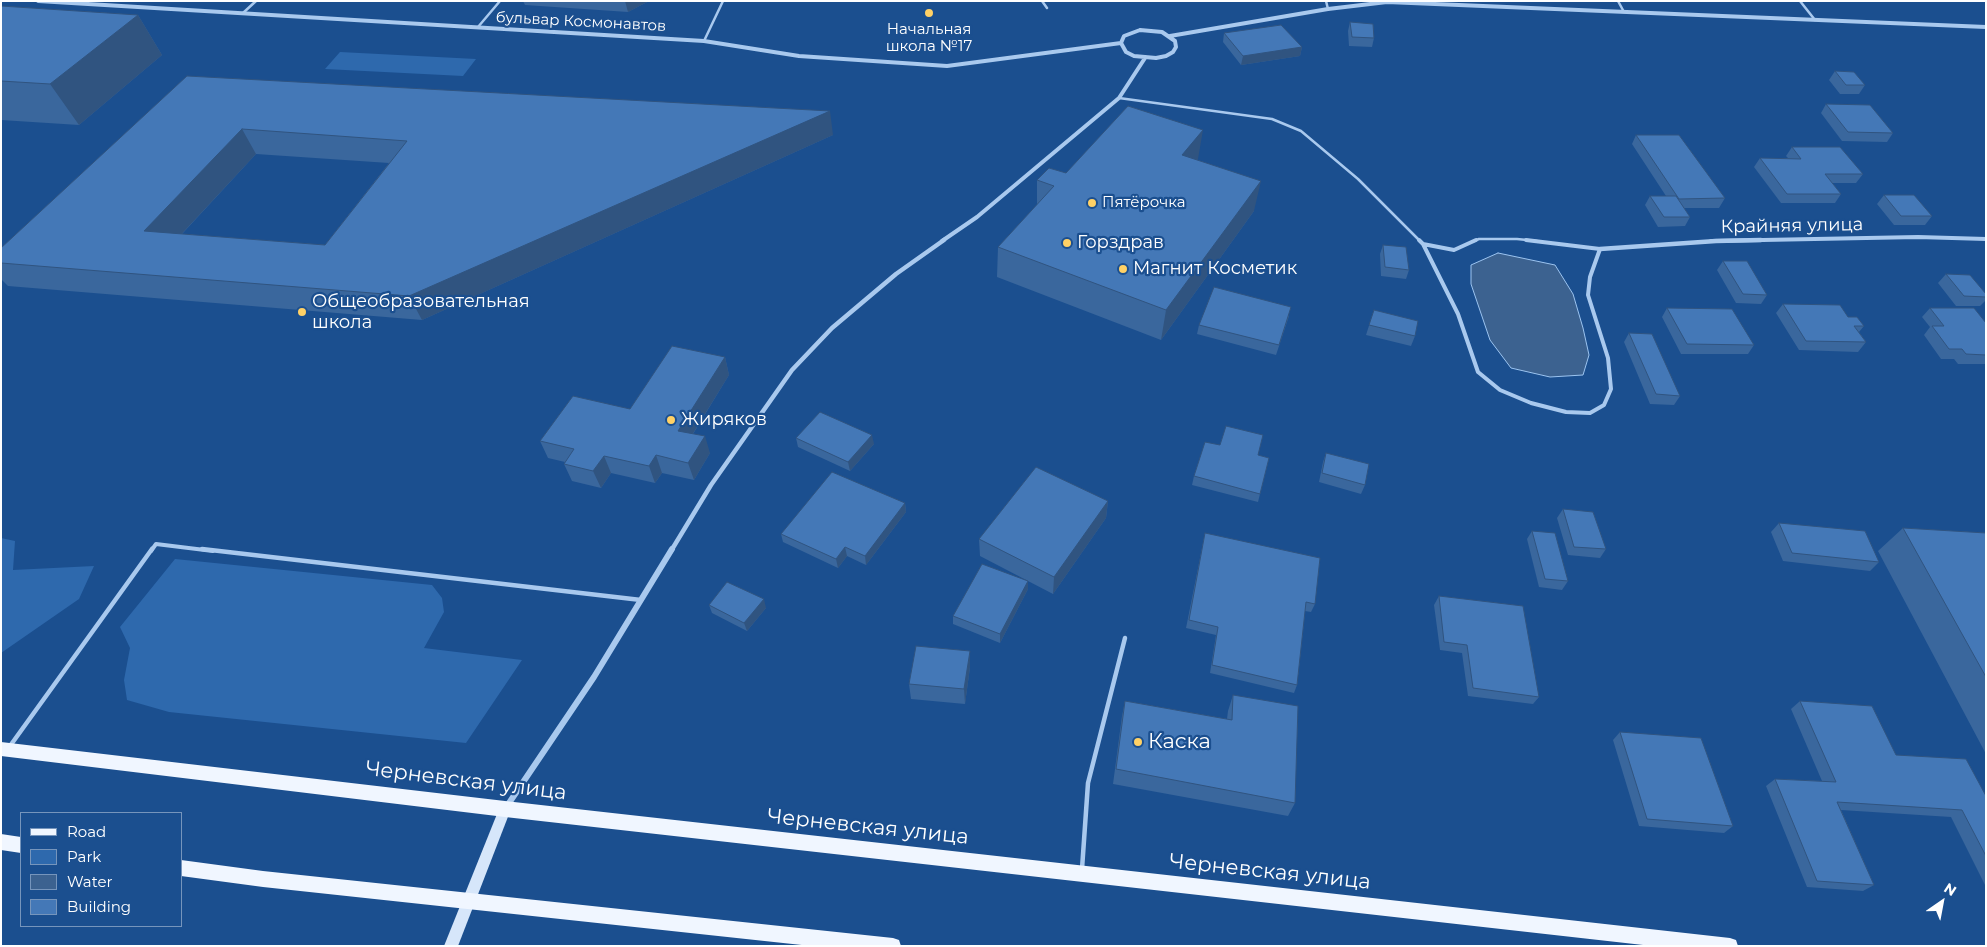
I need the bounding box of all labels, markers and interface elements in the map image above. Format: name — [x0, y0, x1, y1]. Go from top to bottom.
marker: Начальная школа №17 — [923, 7, 935, 19]
street label: бульвар Космонавтов — [495, 9, 667, 35]
place label: Начальная школа №17 — [886, 21, 972, 56]
place label: Пятёрочка — [1102, 194, 1186, 212]
marker: Пятёрочка — [1086, 197, 1098, 209]
street label: Крайняя улица — [1721, 214, 1863, 238]
place label: Горздрав — [1077, 232, 1164, 254]
marker: Горздрав — [1061, 237, 1073, 249]
place label: Магнит Косметик — [1133, 258, 1297, 280]
marker: Магнит Косметик — [1117, 263, 1129, 275]
place label: Общеобразовательная школа — [312, 291, 530, 334]
marker: Общеобразовательная школа — [296, 306, 308, 318]
place label: Жиряков — [681, 409, 767, 431]
marker: Жиряков — [665, 414, 677, 426]
place label: Каска — [1148, 729, 1211, 755]
marker: Каска — [1132, 736, 1144, 748]
street label: Черневская улица — [364, 756, 568, 806]
street label: Черневская улица — [766, 804, 970, 850]
legend — [20, 812, 182, 927]
text: Road — [67, 822, 106, 841]
text: Park — [67, 847, 101, 866]
street label: Черневская улица — [1168, 849, 1372, 895]
text: Water — [67, 872, 113, 891]
north arrow — [1917, 877, 1967, 927]
text: N — [1941, 879, 1960, 900]
text: Building — [67, 897, 131, 916]

